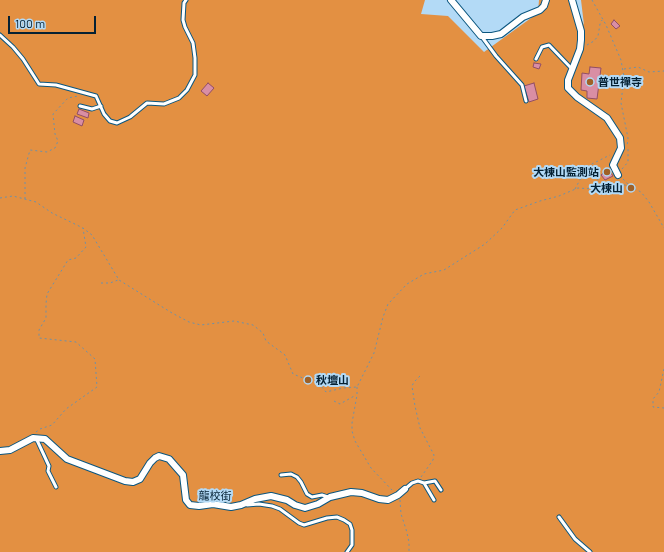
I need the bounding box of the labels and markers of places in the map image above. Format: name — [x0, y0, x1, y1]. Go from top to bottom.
place label: 普世禪寺 — [598, 75, 642, 89]
marker: 普世禪寺 — [585, 77, 595, 87]
place label: 大棟山監測站 — [533, 165, 599, 179]
marker: 大棟山監測站 — [602, 167, 612, 177]
place label: 大棟山 — [590, 181, 623, 195]
marker: 大棟山 — [626, 183, 636, 193]
place label: 秋壇山 — [316, 373, 349, 387]
marker: 秋壇山 — [303, 375, 313, 385]

